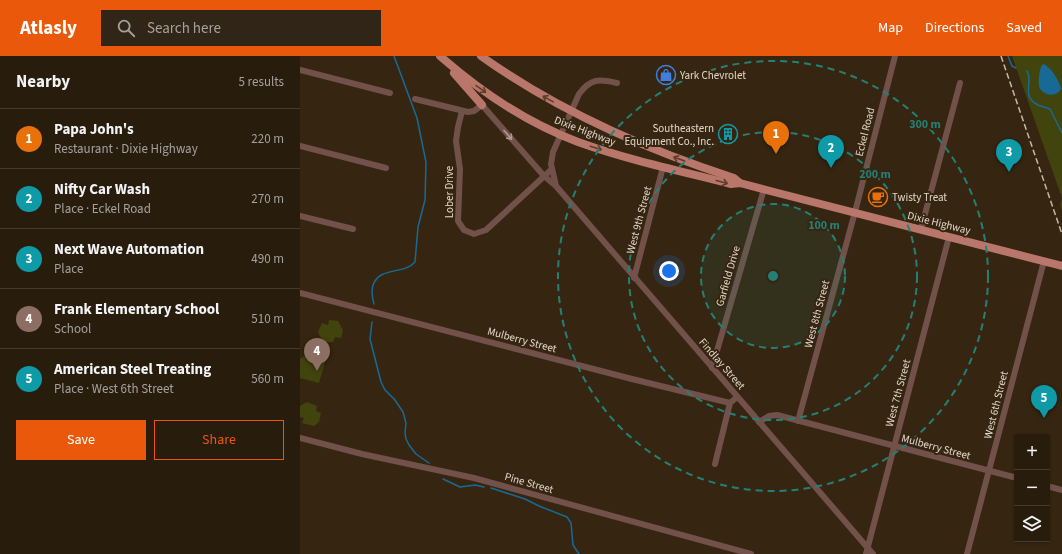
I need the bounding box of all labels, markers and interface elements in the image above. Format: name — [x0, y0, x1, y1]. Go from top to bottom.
search box — [101, 10, 381, 46]
text: Atlasly — [20, 15, 77, 42]
icon: search — [115, 17, 137, 39]
text: Search here — [147, 18, 221, 39]
text: Map — [878, 18, 903, 38]
text: Directions — [925, 18, 984, 38]
text: Saved — [1006, 18, 1042, 38]
shop icon: Yark Chevrolet — [655, 64, 677, 86]
place label: Yark Chevrolet — [679, 68, 746, 83]
text: Nearby — [16, 70, 70, 94]
text: 5 results — [239, 73, 284, 91]
one-way arrow — [475, 85, 486, 93]
one-way arrow — [542, 94, 554, 102]
street label: Eckel Road — [852, 106, 878, 158]
street label: Dixie Highway — [552, 112, 618, 150]
text: 300 m — [909, 116, 941, 133]
text: Papa John's — [54, 119, 134, 140]
place label: Southeastern Equipment Co., Inc. — [624, 121, 714, 149]
pin: 1 — [763, 121, 789, 154]
building icon: Southeastern Equipment Co., Inc. — [717, 123, 739, 145]
text: 1 — [26, 130, 32, 148]
text: 220 m — [251, 130, 284, 148]
one-way arrow — [503, 130, 512, 140]
pin: 2 — [818, 135, 844, 168]
pin: 3 — [996, 139, 1022, 172]
text: Restaurant · Dixie Highway — [54, 140, 198, 158]
one-way arrow — [589, 145, 602, 152]
one-way arrow — [672, 155, 685, 162]
street label: Lober Drive — [442, 165, 457, 218]
text: 200 m — [859, 166, 891, 183]
text: Nifty Car Wash — [54, 179, 150, 200]
one-way arrow — [715, 179, 728, 186]
street label: West 9th Street — [623, 184, 655, 255]
cafe icon: Twisty Treat — [867, 186, 889, 208]
text: 2 — [26, 190, 32, 208]
text: 270 m — [251, 190, 284, 208]
place label: Twisty Treat — [892, 190, 947, 205]
text: Place · Eckel Road — [54, 200, 151, 218]
street label: Dixie Highway — [906, 208, 972, 238]
text: 100 m — [808, 217, 840, 234]
text: Next Wave Automation — [54, 239, 204, 260]
street label: Garfield Drive — [712, 243, 744, 308]
text: 3 — [26, 250, 32, 268]
text: 490 m — [251, 250, 284, 268]
text: Place — [54, 260, 83, 278]
your location — [659, 261, 679, 281]
centre of rings — [766, 269, 780, 283]
street label: West 8th Street — [801, 278, 833, 349]
text: Frank Elementary School — [54, 299, 219, 320]
text: 4 — [26, 310, 32, 328]
text: 510 m — [251, 310, 284, 328]
text: School — [54, 320, 91, 338]
street label: Mulberry Street — [486, 324, 559, 357]
street label: Findlay Street — [696, 335, 749, 393]
pin: 4 — [304, 338, 330, 371]
street label: West 7th Street — [882, 357, 914, 428]
text: American Steel Treating — [54, 359, 211, 380]
street label: West 6th Street — [980, 369, 1012, 440]
text: 5 — [26, 370, 32, 388]
text: 560 m — [251, 370, 284, 388]
text: Place · West 6th Street — [54, 380, 174, 398]
pin: 5 — [1031, 385, 1057, 418]
button: Save — [16, 420, 146, 460]
button: Share — [154, 420, 284, 460]
street label: Mulberry Street — [900, 431, 973, 464]
map controls — [1014, 434, 1050, 542]
button: + — [1014, 434, 1050, 470]
street label: Pine Street — [503, 469, 555, 497]
button: − — [1014, 470, 1050, 506]
button: layers — [1014, 506, 1050, 542]

